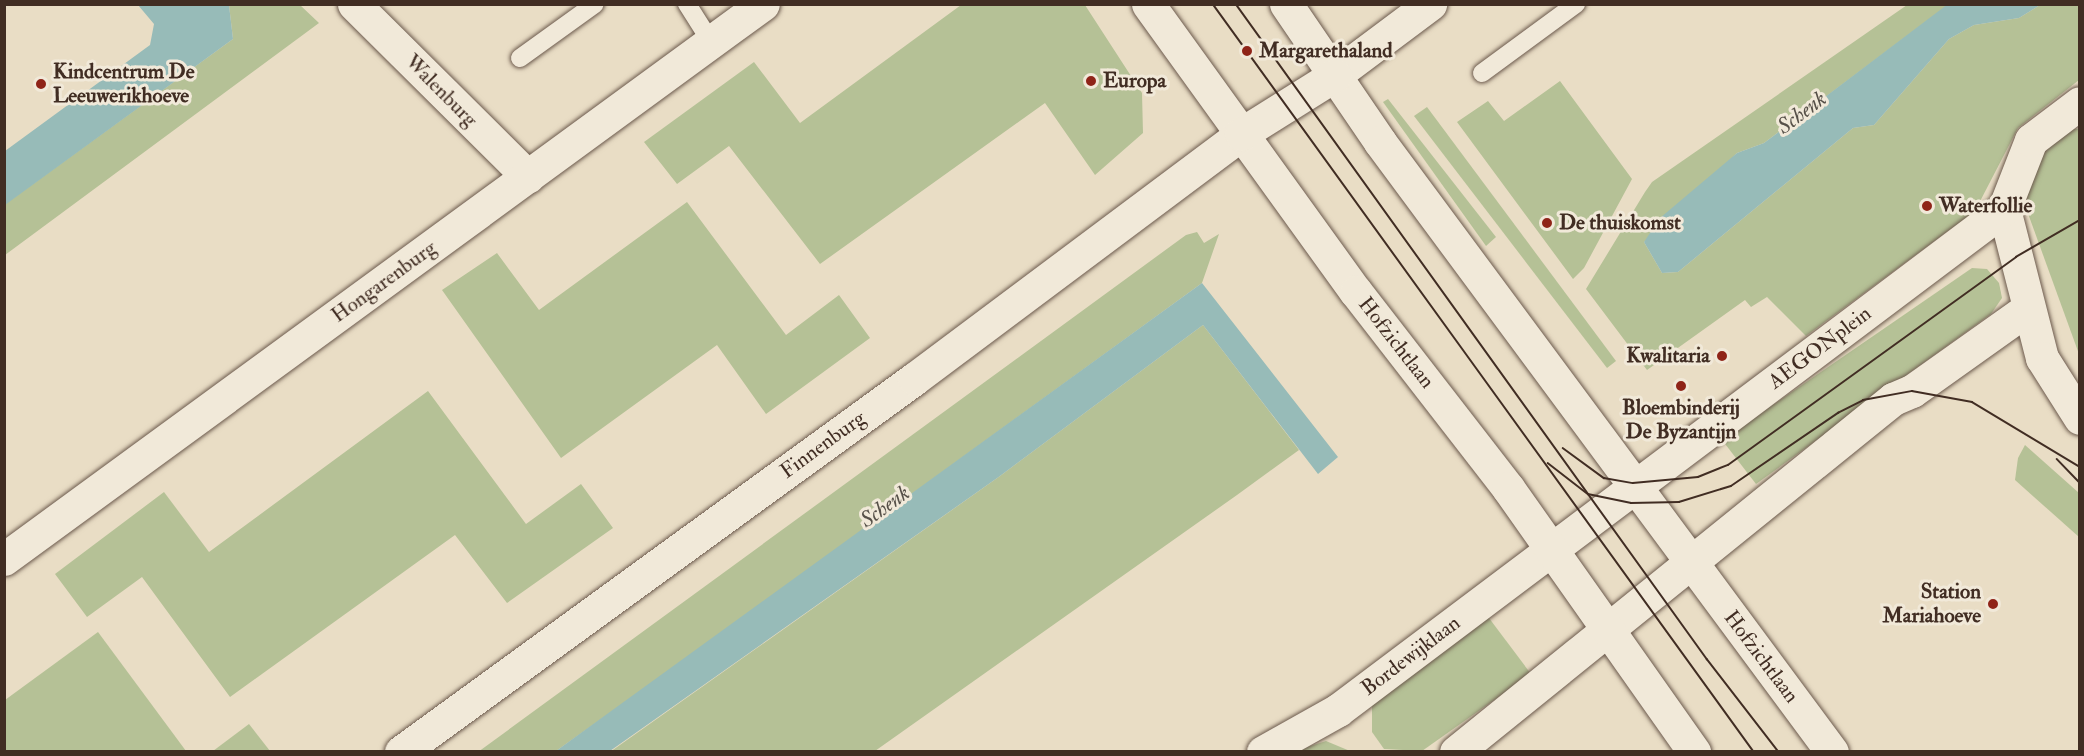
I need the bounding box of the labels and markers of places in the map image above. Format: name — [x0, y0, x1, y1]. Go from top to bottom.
place label: Margarethaland — [1259, 38, 1393, 64]
marker: Margarethaland — [1240, 44, 1254, 58]
place label: Kindcentrum De Leeuwerikhoeve — [53, 59, 194, 109]
place label: Europa — [1103, 68, 1166, 94]
marker: Europa — [1084, 74, 1098, 88]
marker: Kindcentrum De Leeuwerikhoeve — [34, 77, 48, 91]
place label: Waterfollie — [1939, 193, 2032, 219]
marker: Waterfollie — [1920, 199, 1934, 213]
place label: De thuiskomst — [1559, 210, 1681, 236]
marker: De thuiskomst — [1540, 216, 1554, 230]
place label: Kwalitaria — [1626, 343, 1710, 369]
marker: Kwalitaria — [1715, 349, 1729, 363]
marker: Bloembinderij De Byzantijn — [1674, 379, 1688, 393]
place label: Bloembinderij De Byzantijn — [1622, 395, 1740, 445]
place label: Station Mariahoeve — [1883, 579, 1981, 629]
marker: Station Mariahoeve — [1986, 597, 2000, 611]

